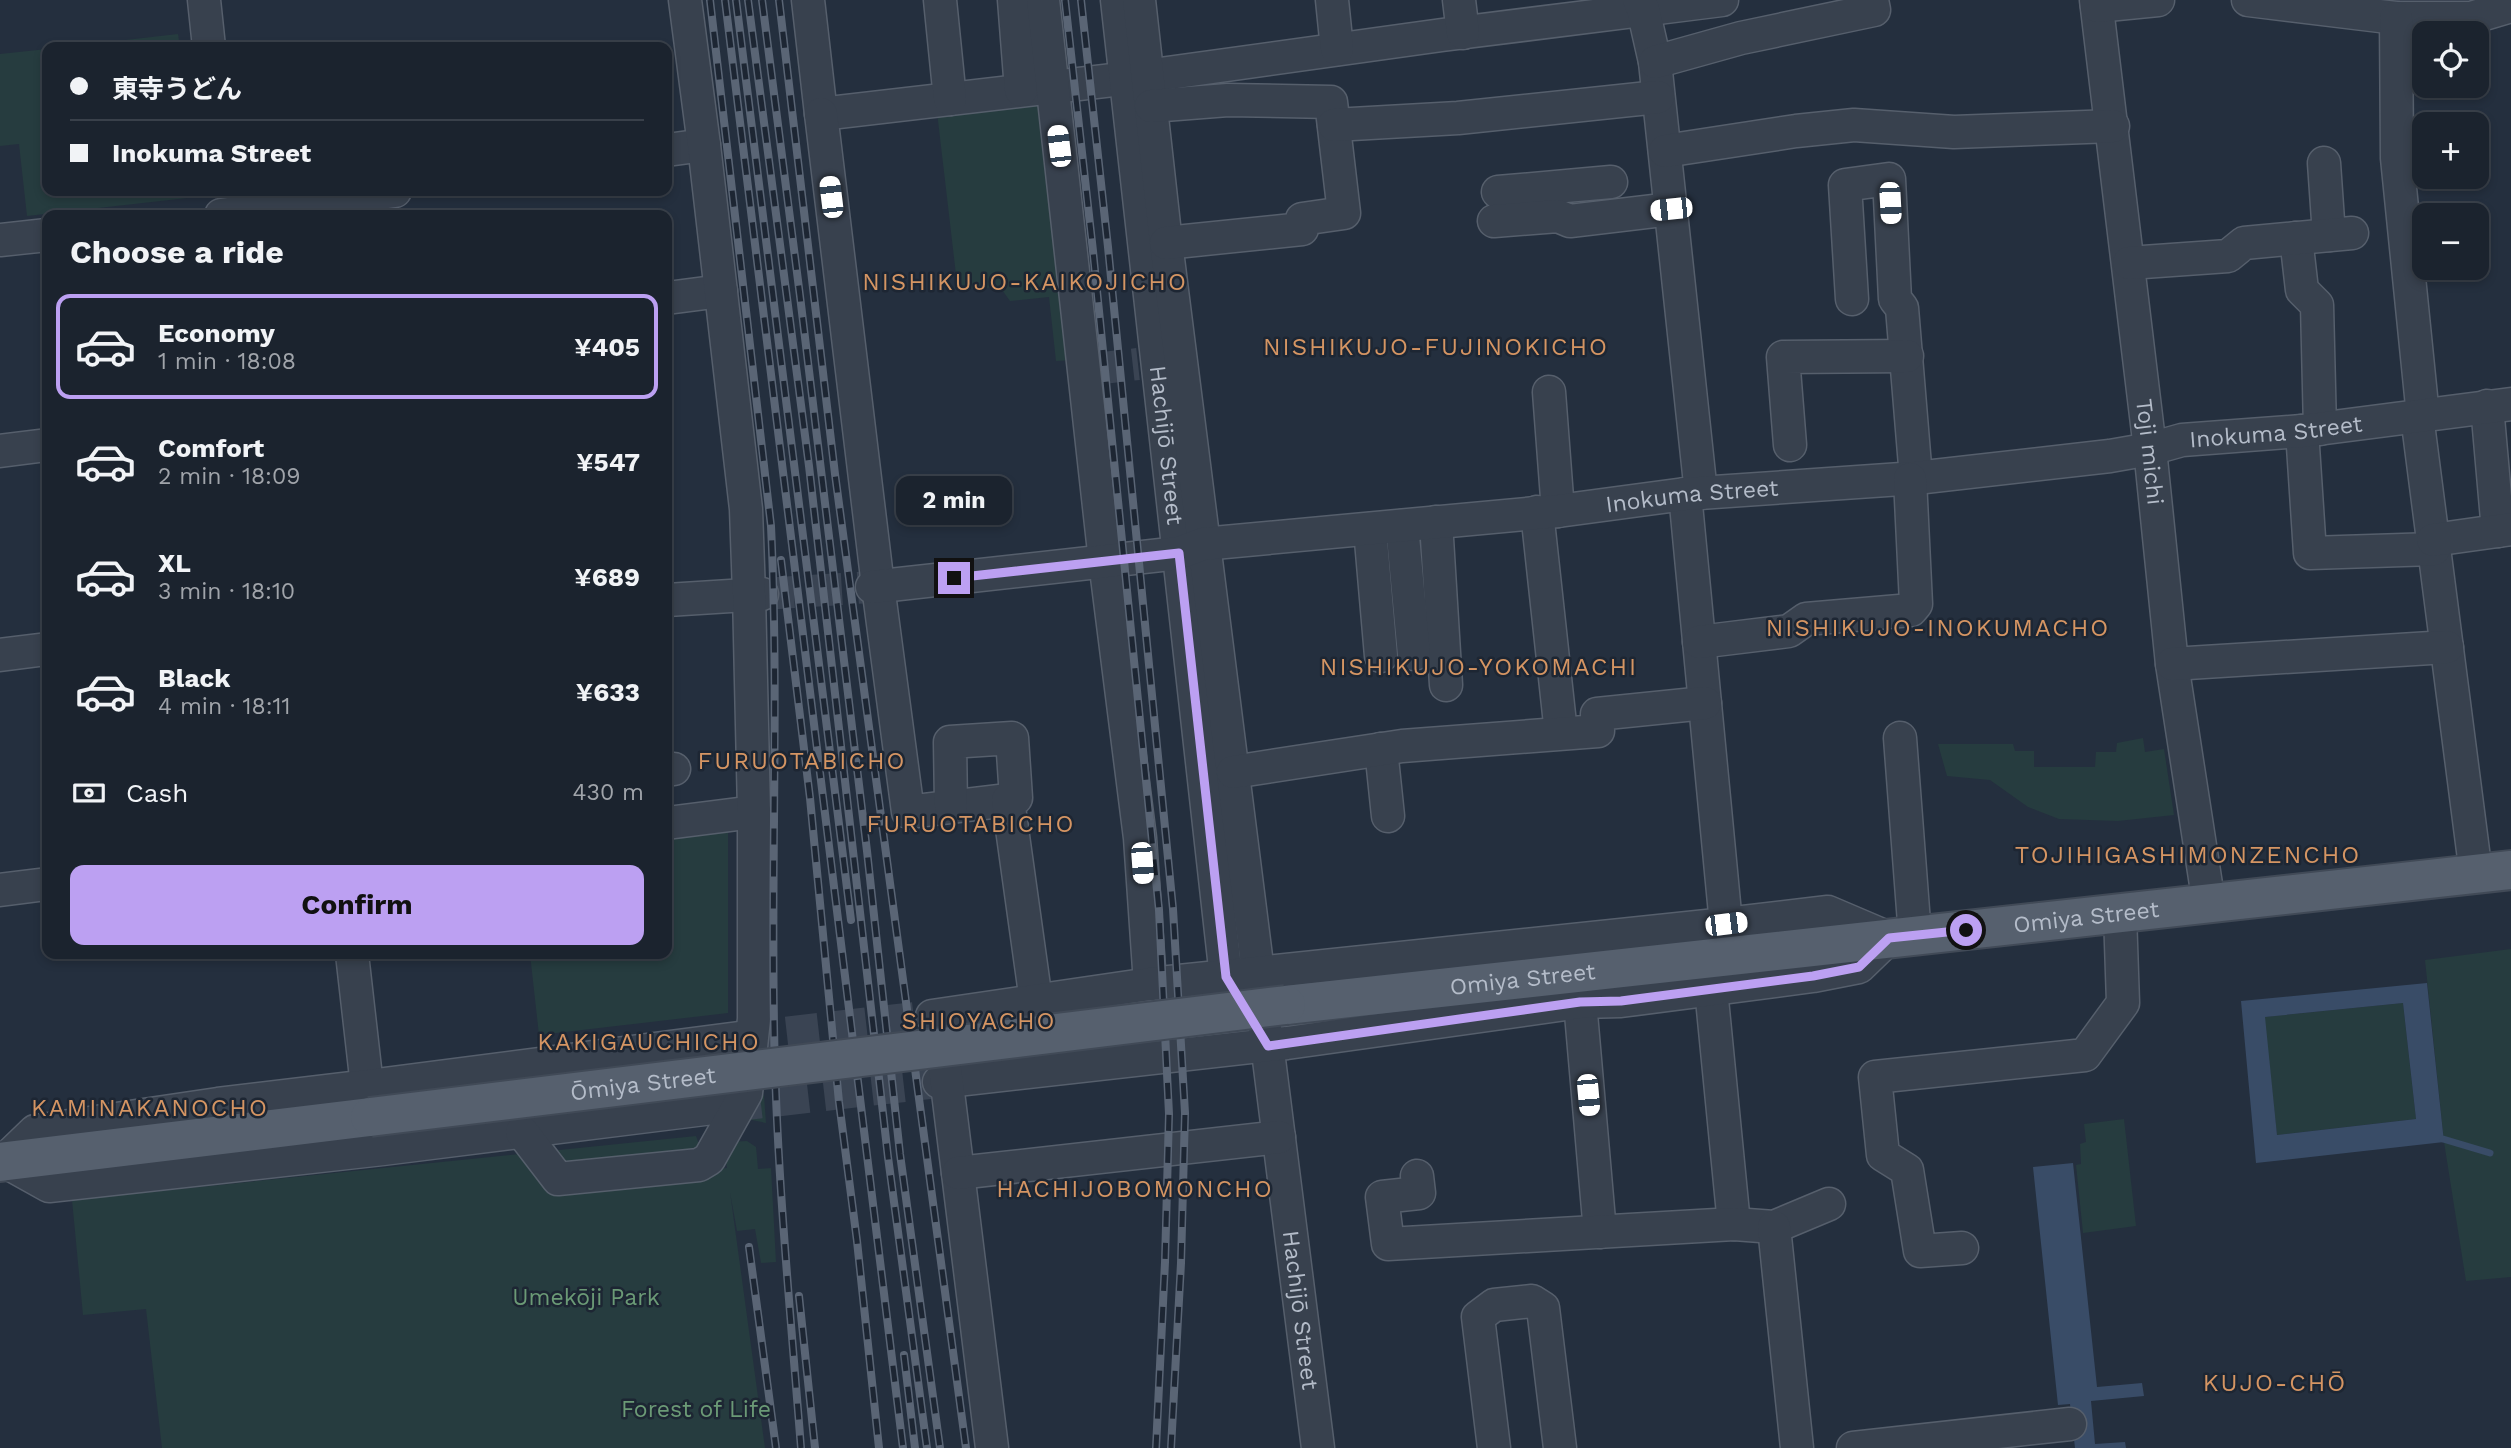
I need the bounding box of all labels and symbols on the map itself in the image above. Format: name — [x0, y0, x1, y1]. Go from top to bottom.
car — [1047, 124, 1072, 168]
car — [819, 175, 844, 219]
car — [1879, 181, 1902, 225]
car — [1650, 196, 1693, 222]
district label: NISHIKUJO-KAIKOJICHO — [862, 268, 1188, 296]
district label: NISHIKUJO-FUJINOKICHO — [1263, 333, 1609, 361]
street label: Hachijō Street — [1144, 364, 1189, 527]
street label: Toji michi — [2131, 397, 2169, 506]
street label: Inokuma Street — [2188, 410, 2364, 453]
street label: Inokuma Street — [1604, 474, 1780, 518]
callout: 2 min — [896, 476, 1012, 526]
route end — [938, 562, 970, 594]
district label: NISHIKUJO-INOKUMACHO — [1766, 614, 2110, 642]
district label: NISHIKUJO-YOKOMACHI — [1320, 653, 1638, 681]
district label: FURUOTABICHO — [698, 747, 907, 775]
district label: FURUOTABICHO — [867, 810, 1076, 838]
car — [1131, 841, 1154, 885]
district label: TOJIHIGASHIMONZENCHO — [2015, 841, 2361, 869]
street label: Omiya Street — [2012, 895, 2161, 938]
car — [1704, 911, 1749, 937]
route start — [1950, 914, 1982, 946]
street label: Omiya Street — [1448, 957, 1597, 1000]
district label: SHIOYACHO — [901, 1007, 1057, 1035]
district label: KAKIGAUCHICHO — [537, 1028, 761, 1056]
street label: Ōmiya Street — [569, 1061, 718, 1106]
car — [1576, 1073, 1601, 1117]
district label: KAMINAKANOCHO — [31, 1094, 269, 1122]
district label: HACHIJOBOMONCHO — [996, 1175, 1274, 1203]
street label: Hachijō Street — [1277, 1229, 1324, 1392]
park label: Umekōji Park — [512, 1284, 660, 1311]
district label: KUJO-CHŌ — [2203, 1369, 2347, 1397]
park label: Forest of Life — [621, 1396, 771, 1423]

